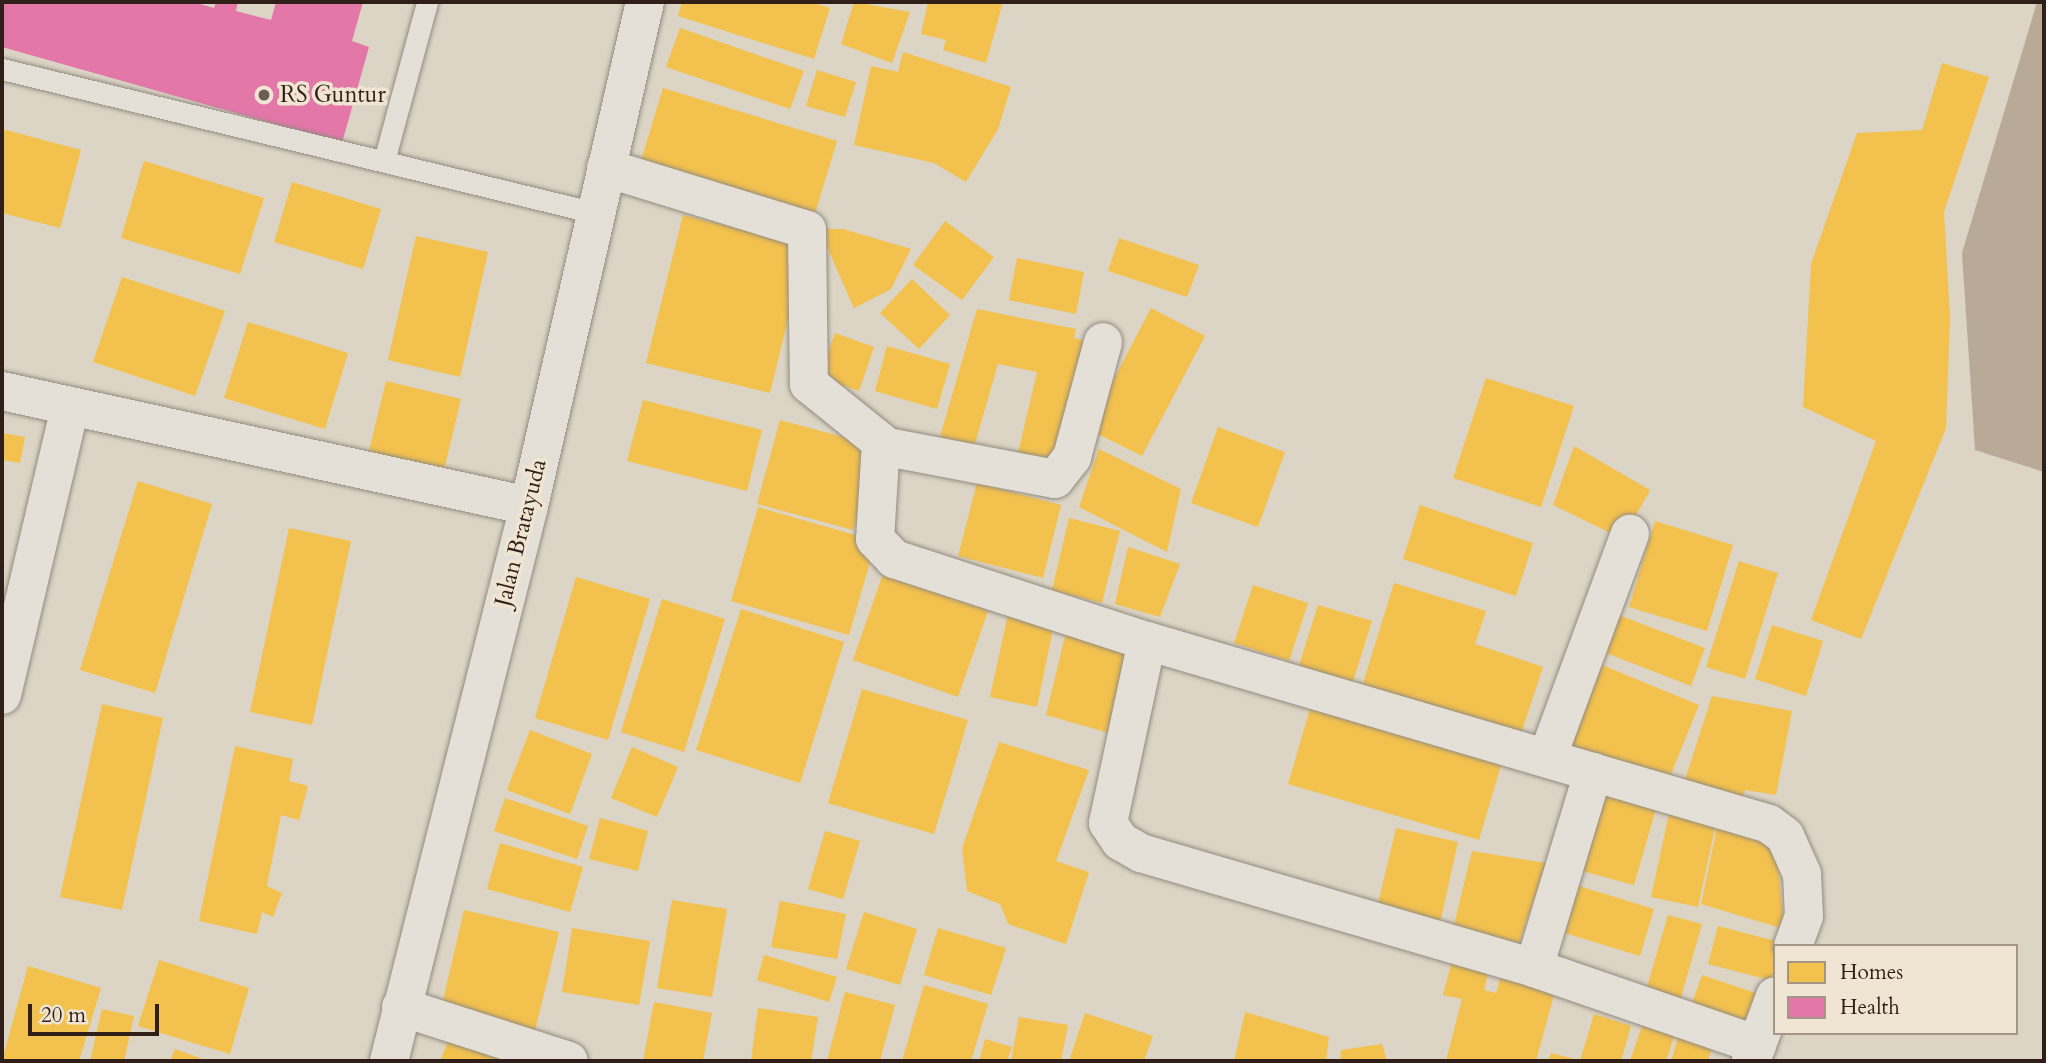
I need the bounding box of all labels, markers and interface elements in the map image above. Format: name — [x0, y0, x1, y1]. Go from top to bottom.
place label: RS Guntur — [280, 81, 386, 109]
marker: RS Guntur — [254, 85, 274, 105]
street label: Jalan Bratayuda — [489, 456, 553, 610]
legend — [1773, 944, 2018, 1035]
text: Homes — [1840, 958, 1903, 987]
scale bar — [32, 990, 163, 1034]
text: Health — [1840, 993, 1900, 1022]
text: 20 m — [41, 1001, 86, 1030]

